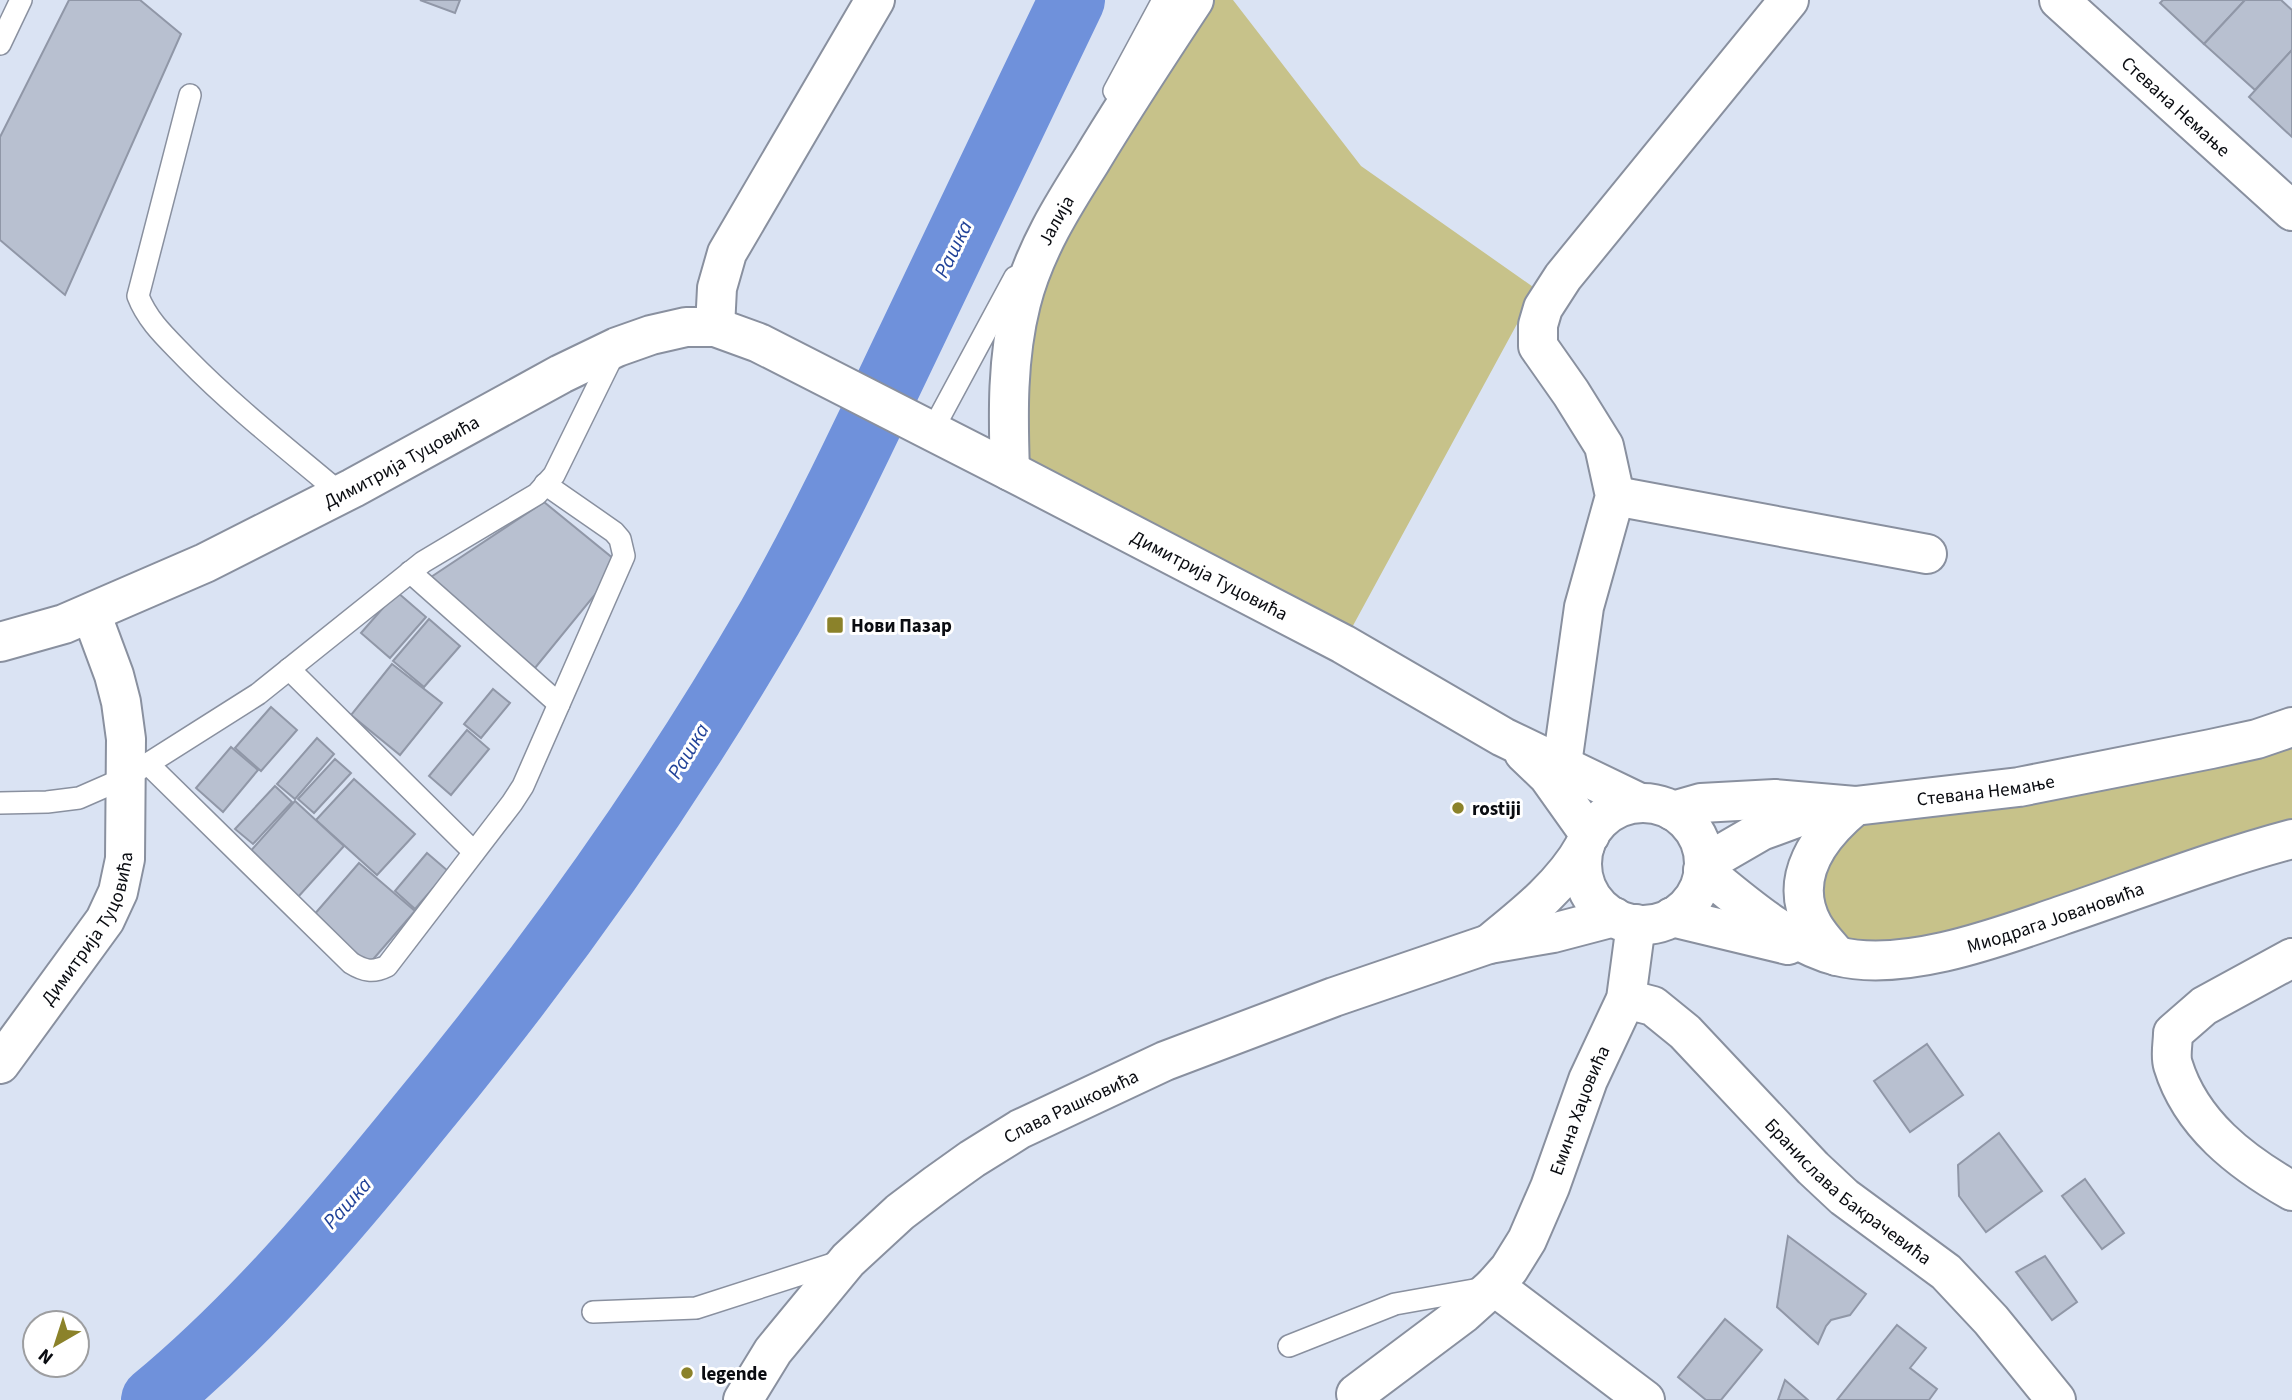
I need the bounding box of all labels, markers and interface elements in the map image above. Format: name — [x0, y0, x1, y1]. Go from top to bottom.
street label: Стевана Немање — [2115, 51, 2236, 164]
street label: Јалија — [1032, 191, 1082, 251]
water label: Рашка — [926, 215, 980, 283]
street label: Димитрија Туцовића — [319, 409, 484, 516]
street label: Димитрија Туцовића — [1126, 524, 1292, 628]
place label: Нови Пазар — [851, 613, 952, 640]
marker: Нови Пазар — [825, 615, 845, 635]
water label: Рашка — [660, 717, 716, 785]
street label: Стевана Немање — [1915, 768, 2057, 814]
place label: rostiji — [1472, 796, 1521, 823]
marker: rostiji — [1450, 800, 1466, 816]
street label: Димитрија Туцовића — [35, 852, 140, 1011]
street label: Миодрага Јовановића — [1964, 876, 2148, 961]
street label: Емина Хаџовића — [1543, 1041, 1617, 1179]
street label: Слава Рашковића — [999, 1063, 1143, 1151]
street label: Бранислава Бакрачевића — [1758, 1113, 1937, 1272]
water label: Рашка — [316, 1170, 378, 1236]
north arrow — [21, 1309, 91, 1379]
text: N — [33, 1342, 60, 1371]
place label: legende — [701, 1361, 767, 1388]
marker: legende — [679, 1365, 695, 1381]

